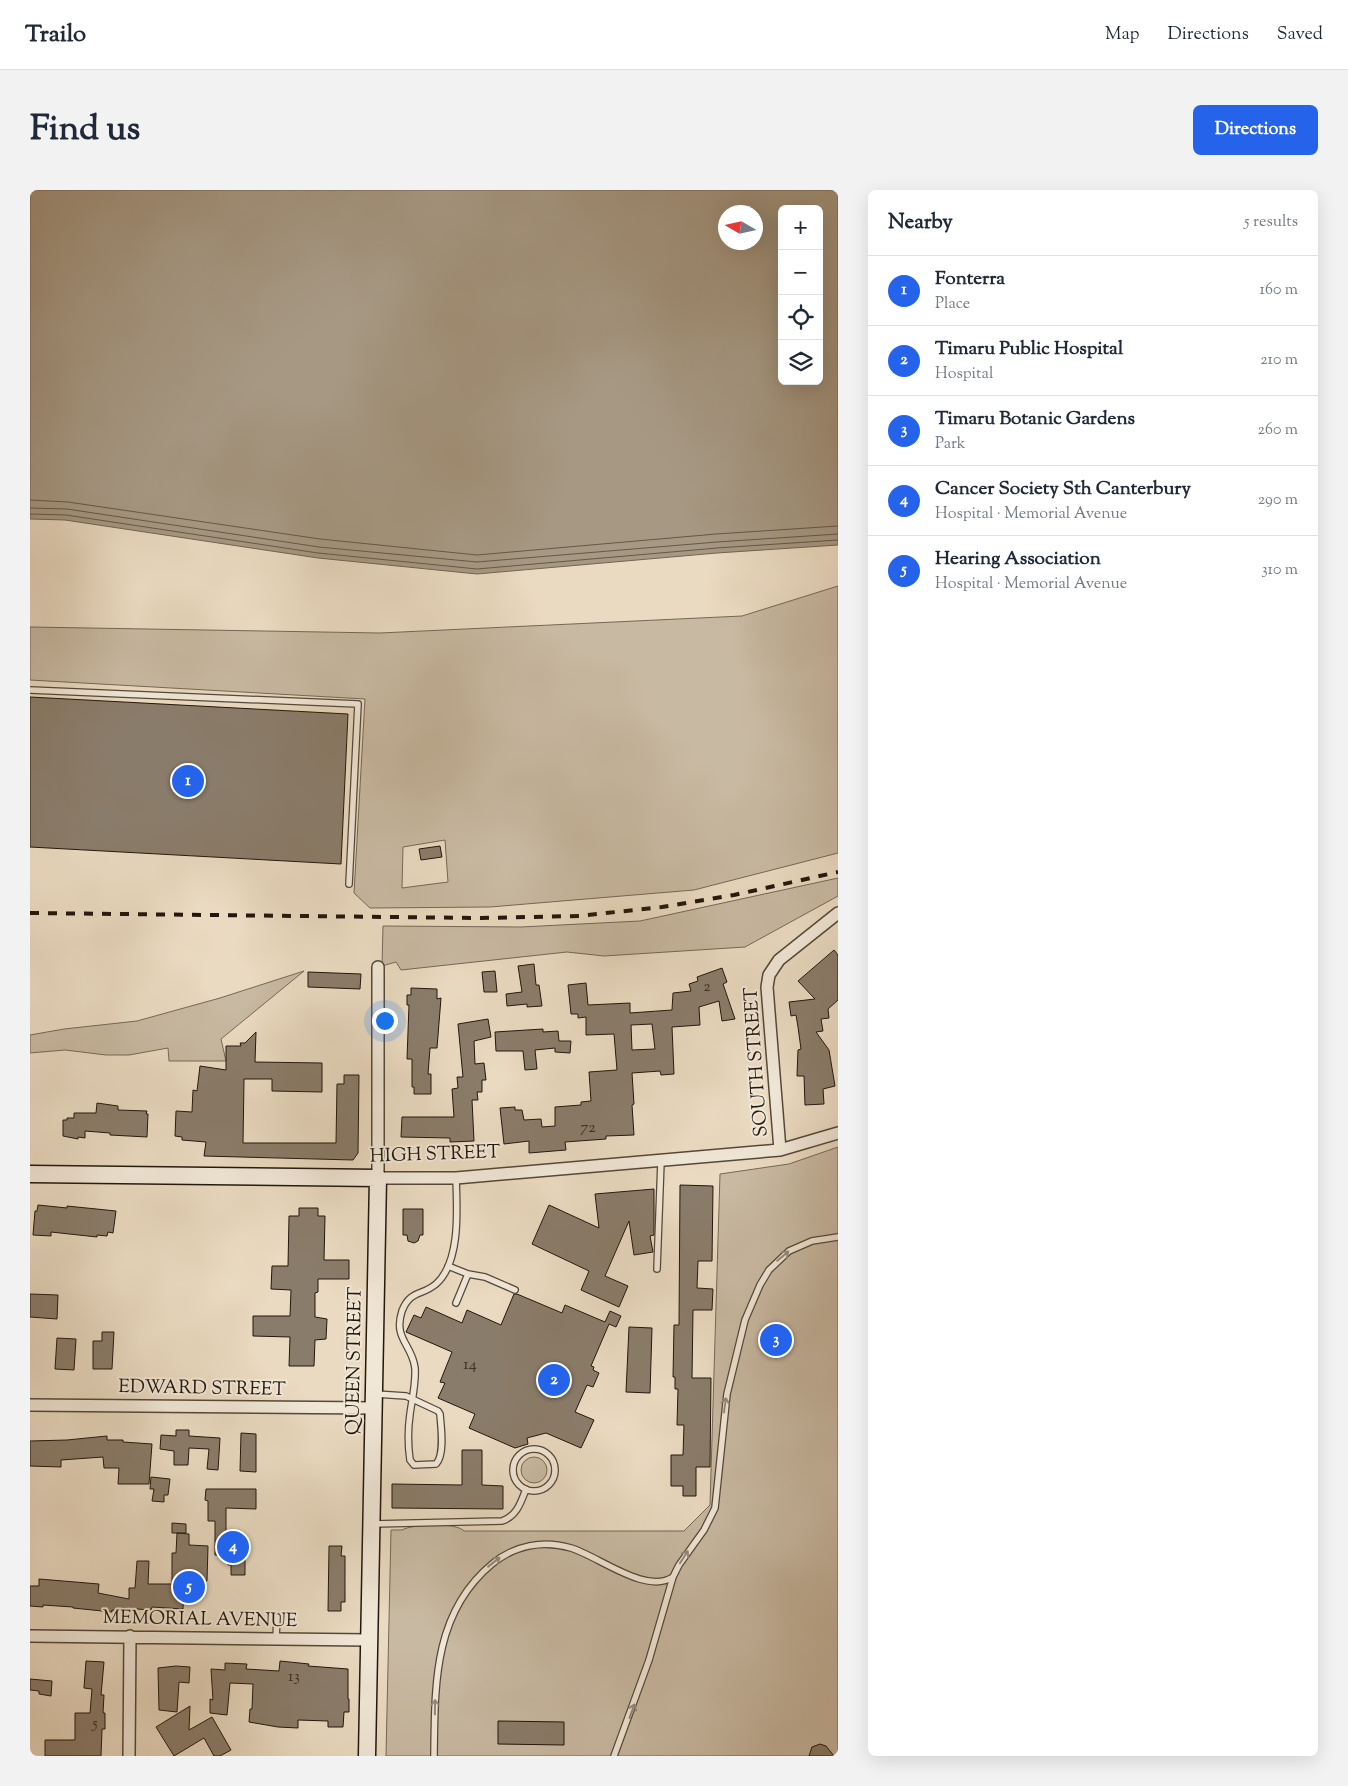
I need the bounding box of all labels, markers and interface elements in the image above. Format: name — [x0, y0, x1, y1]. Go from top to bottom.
text: Trailo — [25, 18, 86, 52]
text: Map — [1105, 22, 1140, 48]
text: Directions — [1168, 22, 1249, 48]
text: Saved — [1277, 22, 1323, 48]
text: Find us — [30, 105, 140, 156]
button: Directions — [1193, 105, 1318, 155]
north arrow — [718, 205, 763, 250]
map controls — [778, 205, 823, 385]
button: + — [778, 205, 823, 250]
text: Nearby — [888, 208, 953, 238]
text: 5 results — [1244, 211, 1298, 234]
button: − — [778, 250, 823, 295]
text: Fonterra — [935, 266, 1005, 293]
text: 1 — [901, 279, 907, 302]
text: 160 m — [1260, 279, 1298, 302]
text: Place — [935, 293, 970, 316]
button: locate — [778, 295, 823, 340]
text: Timaru Public Hospital — [935, 336, 1123, 363]
button: layers — [778, 340, 823, 385]
text: 2 — [900, 349, 908, 372]
text: 210 m — [1260, 349, 1298, 372]
text: Hospital — [935, 363, 993, 386]
text: Timaru Botanic Gardens — [935, 406, 1135, 433]
text: 3 — [901, 419, 907, 442]
text: 260 m — [1257, 419, 1298, 442]
text: Park — [935, 433, 966, 456]
text: Cancer Society Sth Canterbury — [935, 476, 1191, 503]
text: 4 — [900, 489, 908, 512]
text: 290 m — [1258, 489, 1298, 512]
text: Hospital · Memorial Avenue — [935, 503, 1127, 526]
text: Hearing Association — [935, 546, 1101, 573]
text: 5 — [901, 559, 907, 582]
text: 310 m — [1261, 559, 1298, 582]
text: Hospital · Memorial Avenue — [935, 573, 1127, 596]
pin: 1 — [172, 762, 204, 800]
house number: 2 — [703, 976, 711, 999]
street label: SOUTH STREET — [738, 986, 776, 1138]
your location — [372, 1008, 398, 1034]
house number: 72 — [580, 1117, 596, 1140]
street label: HIGH STREET — [369, 1139, 501, 1171]
one-way arrow — [777, 1251, 790, 1262]
street label: QUEEN STREET — [340, 1287, 370, 1435]
pin: 3 — [760, 1321, 792, 1359]
house number: 14 — [463, 1354, 477, 1377]
pin: 2 — [538, 1361, 570, 1399]
street label: EDWARD STREET — [118, 1374, 286, 1404]
one-way arrow — [720, 1397, 730, 1413]
pin: 4 — [217, 1528, 249, 1566]
one-way arrow — [678, 1550, 689, 1564]
one-way arrow — [487, 1557, 500, 1568]
pin: 5 — [173, 1568, 205, 1606]
street label: MEMORIAL AVENUE — [102, 1605, 298, 1635]
house number: 13 — [288, 1666, 300, 1689]
one-way arrow — [430, 1700, 440, 1716]
one-way arrow — [628, 1703, 637, 1719]
house number: 5 — [91, 1713, 98, 1736]

